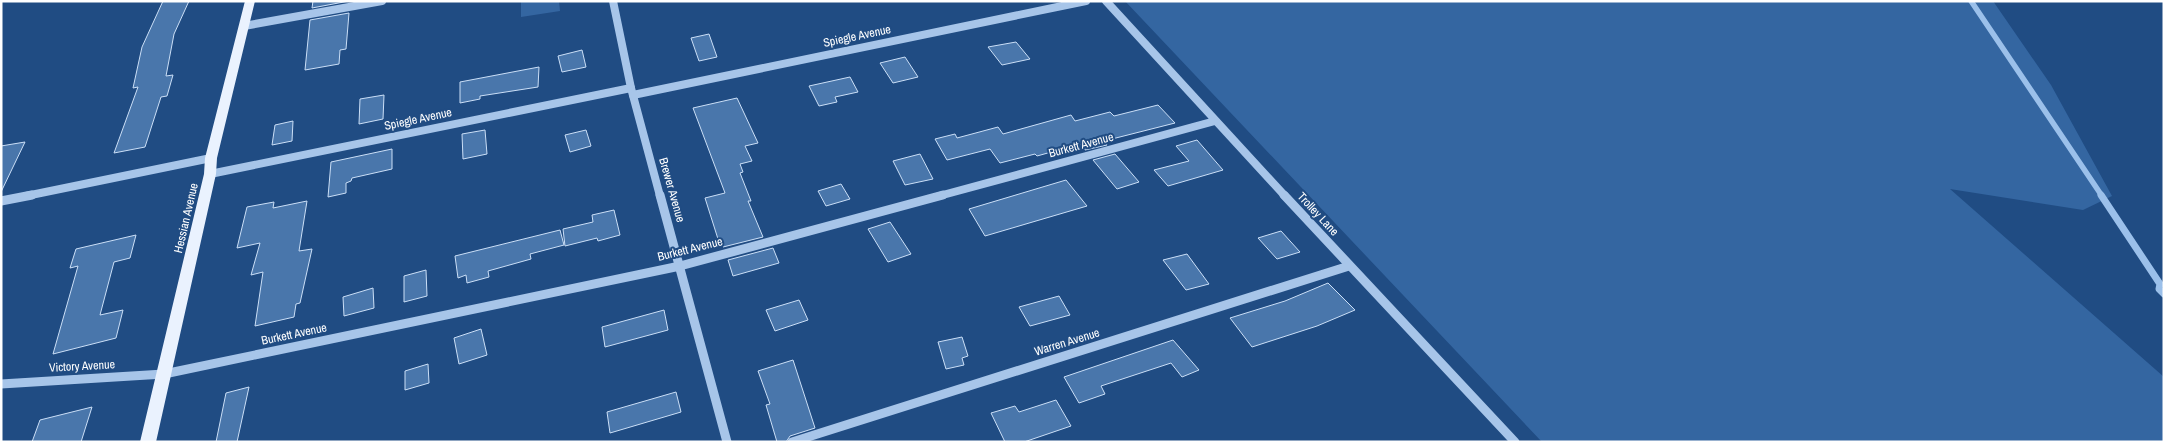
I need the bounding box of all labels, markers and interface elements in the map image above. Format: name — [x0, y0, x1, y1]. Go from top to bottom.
street label: Spiegle Avenue — [822, 21, 892, 51]
street label: Spiegle Avenue — [383, 104, 453, 134]
street label: Burkett Avenue — [1047, 129, 1115, 161]
street label: Brewer Avenue — [655, 156, 689, 224]
street label: Hessian Avenue — [170, 181, 202, 255]
street label: Trolley Lane — [1294, 189, 1342, 239]
street label: Burkett Avenue — [656, 233, 724, 265]
street label: Burkett Avenue — [260, 319, 328, 349]
street label: Warren Avenue — [1032, 325, 1102, 359]
street label: Victory Avenue — [49, 356, 115, 376]

